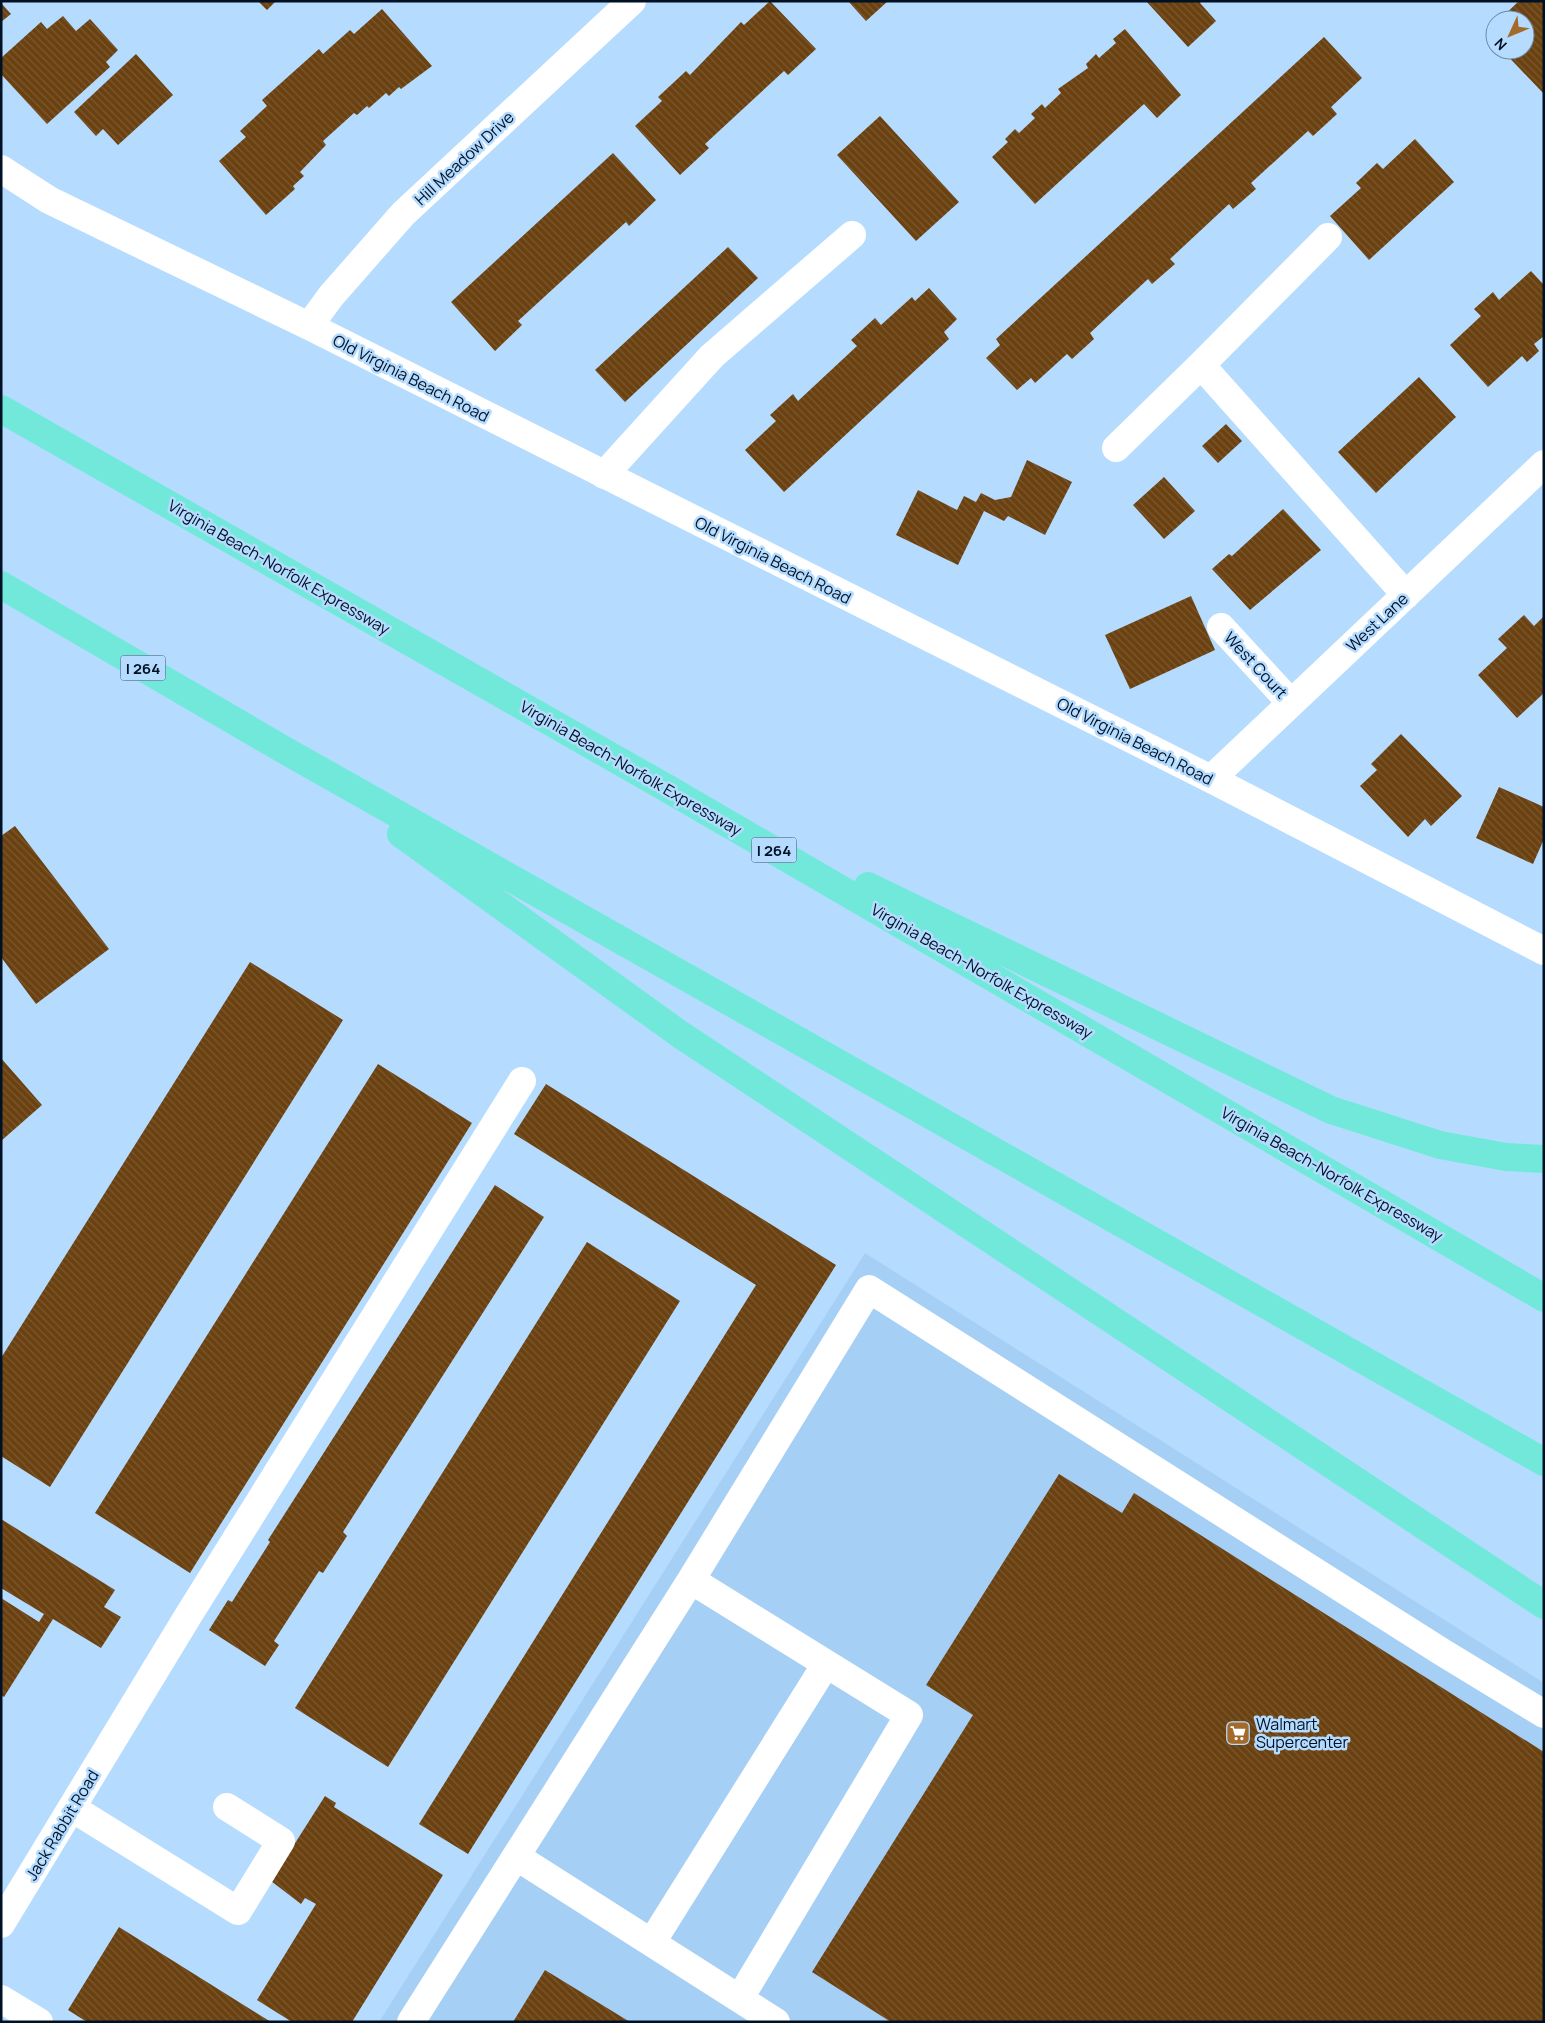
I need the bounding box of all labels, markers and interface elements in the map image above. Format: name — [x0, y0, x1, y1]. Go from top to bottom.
north arrow — [1485, 10, 1535, 60]
text: N — [1490, 34, 1511, 55]
street label: Hill Meadow Drive — [410, 106, 518, 210]
street label: Old Virginia Beach Road — [329, 329, 493, 427]
street label: Virginia Beach-Norfolk Expressway — [164, 494, 395, 640]
street label: Old Virginia Beach Road — [691, 511, 855, 609]
street label: West Lane — [1341, 588, 1413, 656]
street label: West Court — [1219, 627, 1293, 703]
road number: I 264 — [120, 656, 166, 680]
street label: Old Virginia Beach Road — [1053, 692, 1217, 790]
street label: Virginia Beach-Norfolk Expressway — [516, 695, 747, 841]
road number: I 264 — [752, 838, 796, 862]
street label: Virginia Beach-Norfolk Expressway — [867, 898, 1098, 1044]
street label: Virginia Beach-Norfolk Expressway — [1217, 1101, 1448, 1247]
place label: Walmart Supercenter — [1256, 1713, 1348, 1753]
supermarket icon: Walmart Supercenter — [1225, 1720, 1251, 1746]
street label: Jack Rabbit Road — [20, 1766, 104, 1884]

